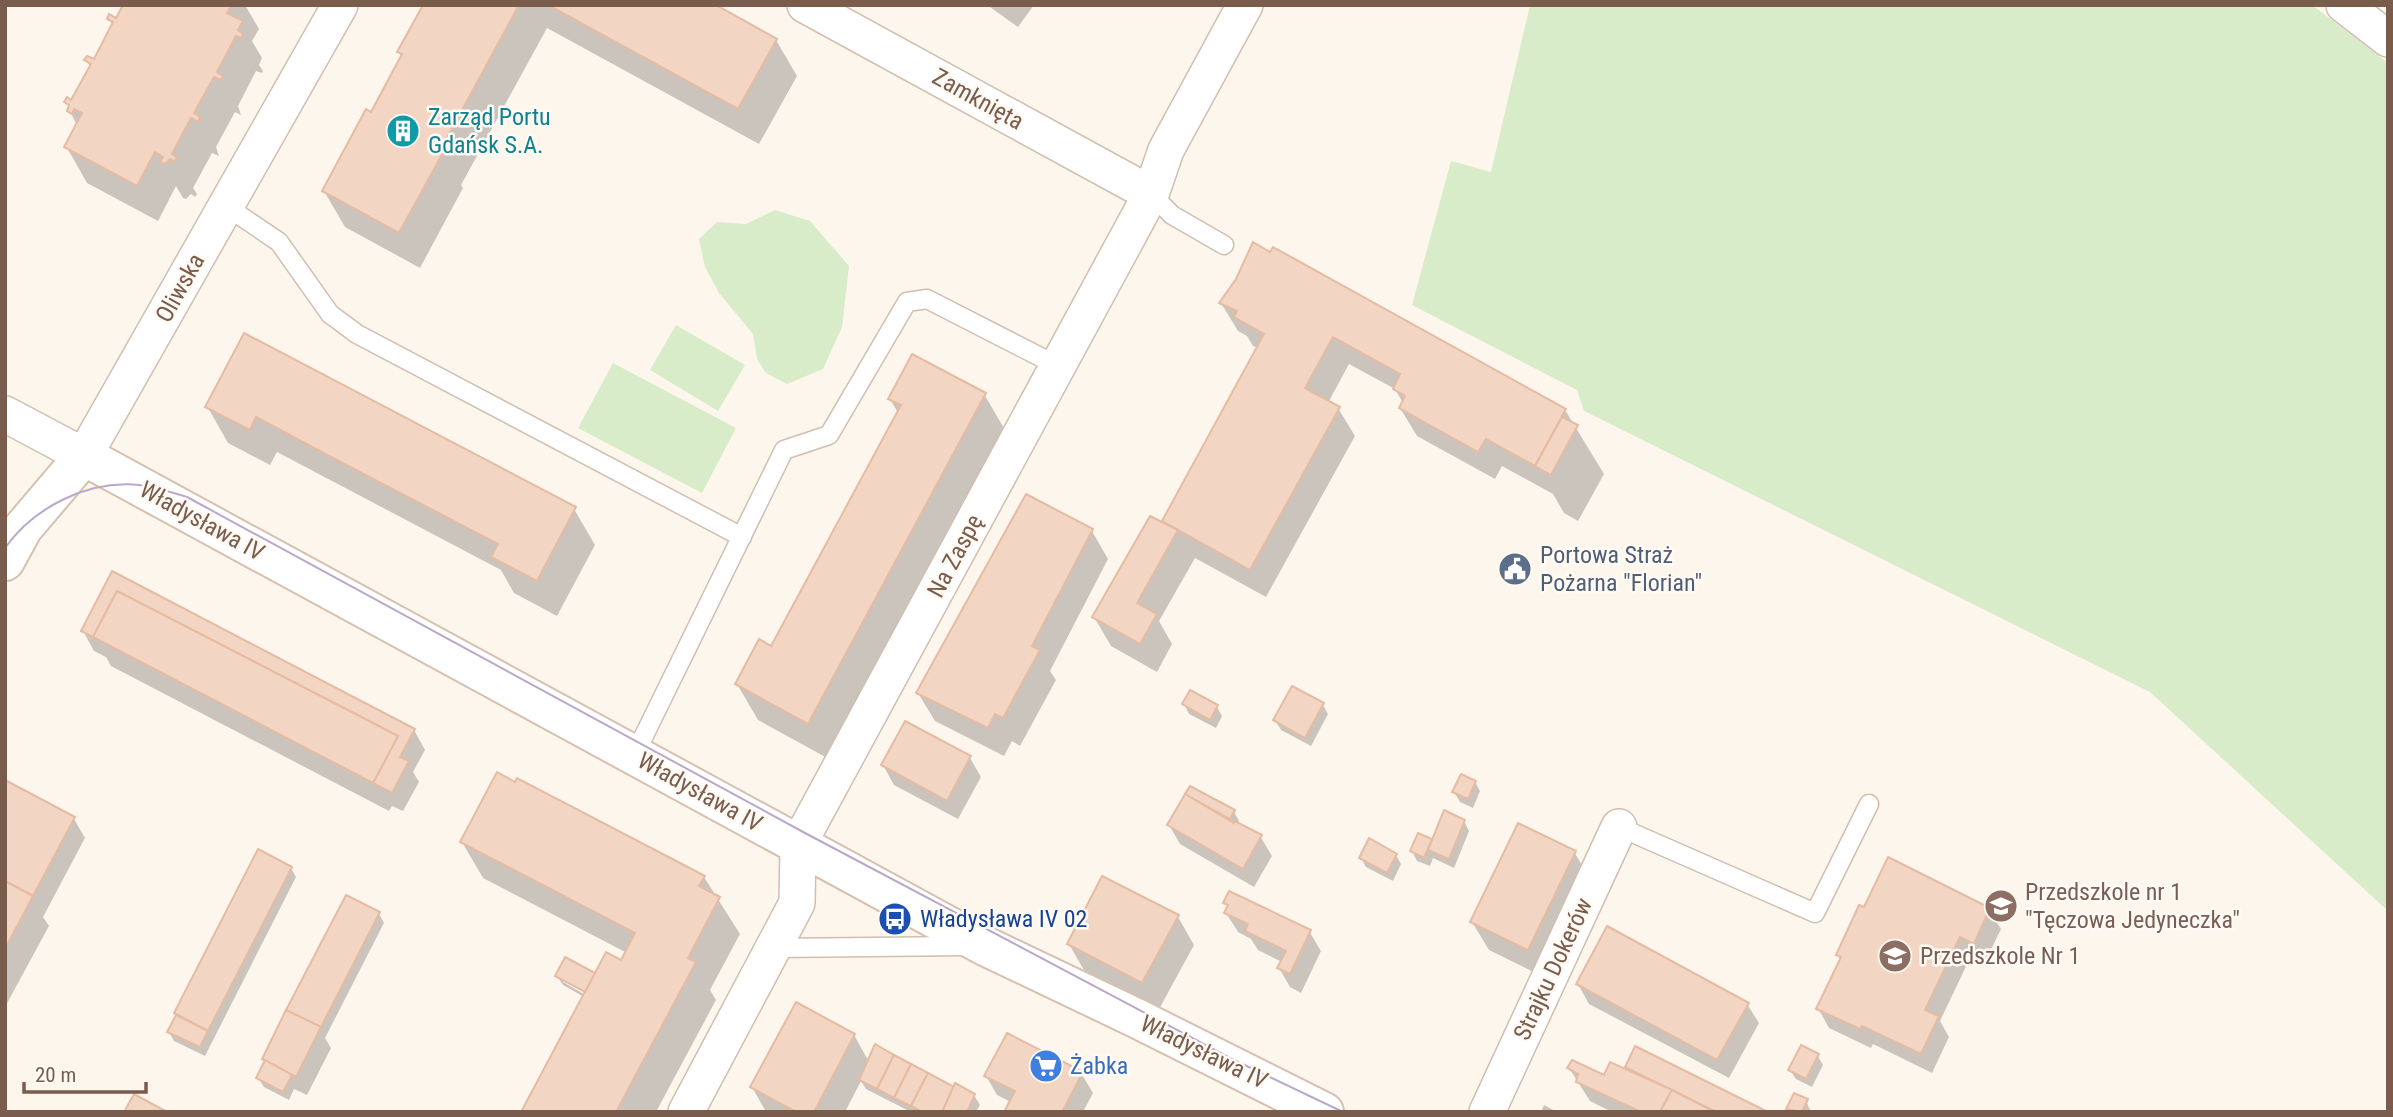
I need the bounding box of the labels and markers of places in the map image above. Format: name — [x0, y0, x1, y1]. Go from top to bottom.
place label: Zarząd Portu Gdańsk S.A. — [428, 103, 551, 159]
building icon: Zarząd Portu Gdańsk S.A. — [384, 112, 422, 150]
place label: Portowa Straż Pożarna "Florian" — [1540, 541, 1702, 597]
public building icon: Portowa Straż Pożarna "Florian" — [1496, 550, 1534, 588]
place label: Przedszkole nr 1 "Tęczowa Jedyneczka" — [2025, 878, 2240, 934]
school or university icon: Przedszkole nr 1 "Tęczowa Jedyneczka" — [1982, 887, 2020, 925]
bus stop icon: Władysława IV 02 — [876, 900, 914, 938]
place label: Władysława IV 02 — [920, 905, 1087, 933]
school or university icon: Przedszkole Nr 1 — [1876, 937, 1914, 975]
place label: Przedszkole Nr 1 — [1920, 942, 2080, 970]
supermarket icon: Żabka — [1027, 1047, 1065, 1085]
place label: Żabka — [1070, 1052, 1128, 1080]

